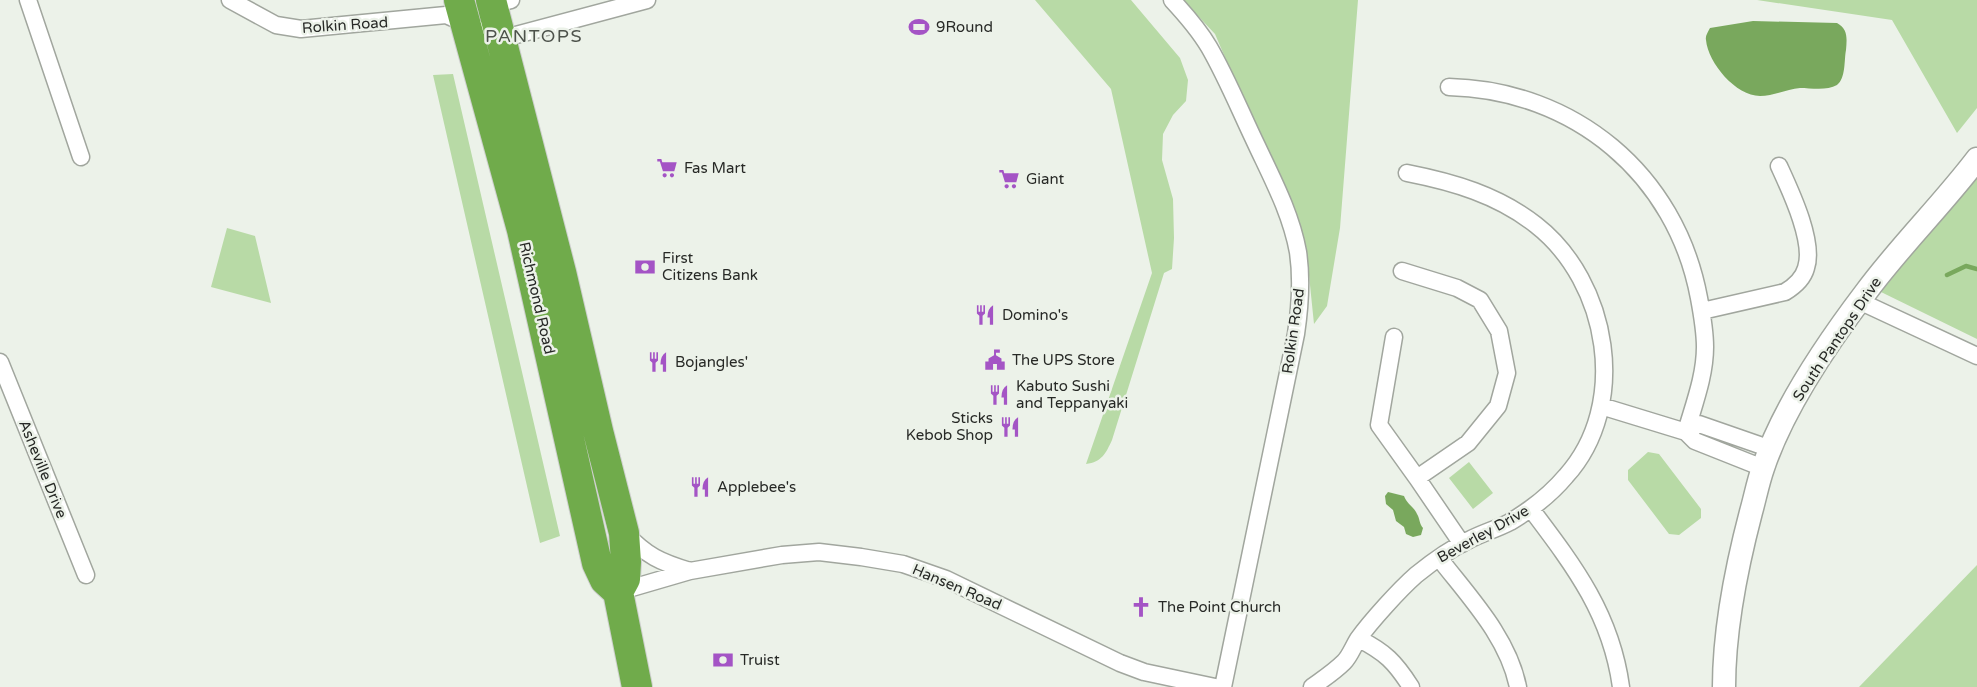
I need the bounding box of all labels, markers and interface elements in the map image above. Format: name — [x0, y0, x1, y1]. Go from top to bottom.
street label: Rolkin Road — [301, 13, 389, 37]
sports icon: 9Round — [907, 15, 931, 39]
place label: 9Round — [936, 18, 993, 36]
district label: PANTOPS — [485, 25, 583, 47]
supermarket icon: Fas Mart — [655, 156, 679, 180]
place label: Fas Mart — [684, 159, 746, 177]
supermarket icon: Giant — [997, 167, 1021, 191]
place label: Giant — [1026, 170, 1064, 188]
street label: Richmond Road — [515, 240, 559, 356]
place label: First Citizens Bank — [662, 249, 758, 284]
bank icon: First Citizens Bank — [633, 255, 657, 279]
street label: South Pantops Drive — [1789, 274, 1885, 404]
street label: Rolkin Road — [1278, 287, 1308, 375]
restaurant icon: Domino's — [973, 303, 997, 327]
place label: Domino's — [1002, 306, 1068, 324]
public building icon: The UPS Store — [983, 348, 1007, 372]
restaurant icon: Bojangles' — [646, 350, 670, 374]
place label: The UPS Store — [1012, 351, 1115, 369]
place label: Bojangles' — [675, 353, 748, 371]
place label: Kabuto Sushi and Teppanyaki — [1016, 377, 1128, 412]
restaurant icon: Kabuto Sushi and Teppanyaki — [987, 383, 1011, 407]
place label: Sticks Kebob Shop — [906, 409, 993, 444]
restaurant icon: Sticks Kebob Shop — [998, 415, 1022, 439]
street label: Asheville Drive — [15, 417, 71, 521]
restaurant icon: Applebee's — [688, 475, 712, 499]
place label: Applebee's — [717, 478, 796, 496]
street label: Beverley Drive — [1434, 501, 1532, 567]
street label: Hansen Road — [910, 560, 1004, 614]
church icon: The Point Church — [1129, 595, 1153, 619]
place label: The Point Church — [1158, 598, 1281, 616]
bank icon: Truist — [711, 648, 735, 672]
place label: Truist — [740, 651, 780, 669]

